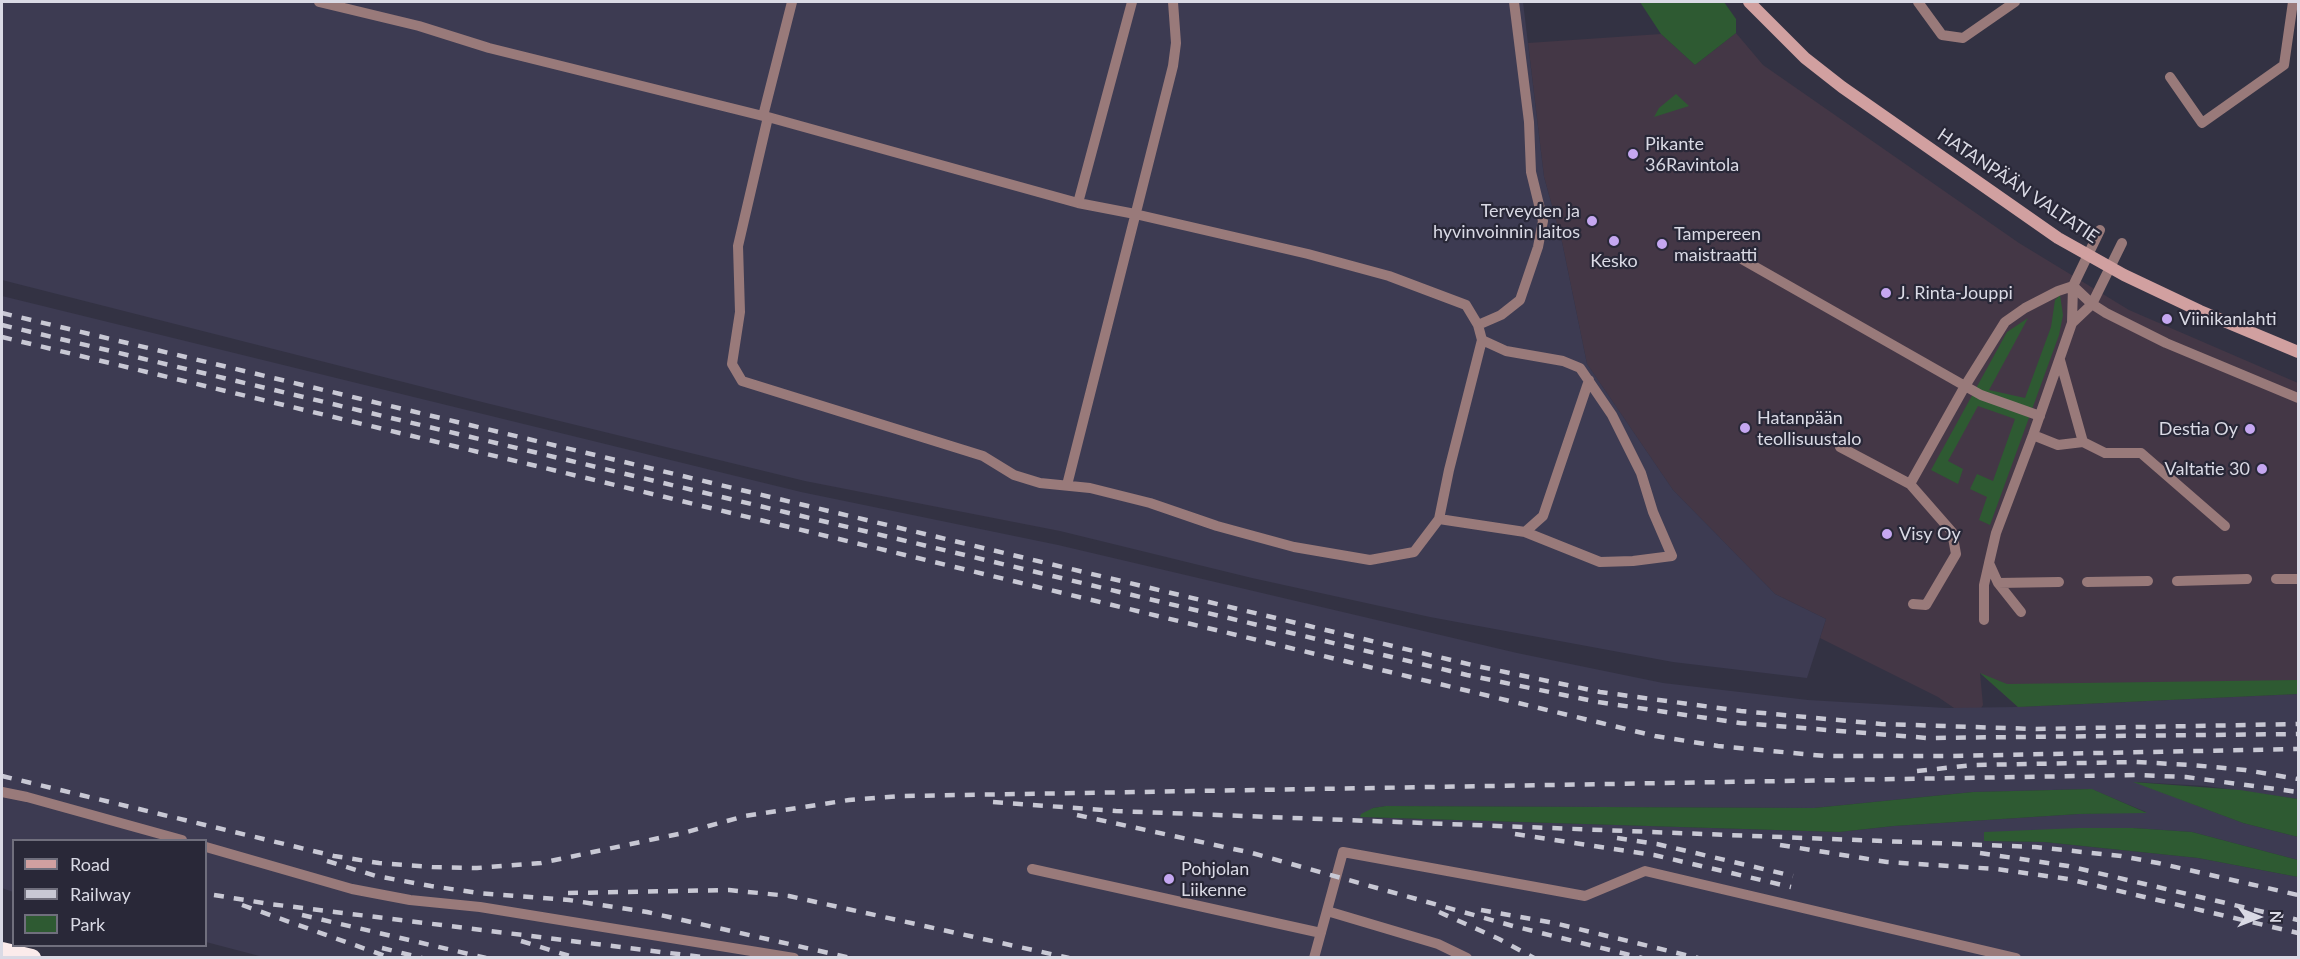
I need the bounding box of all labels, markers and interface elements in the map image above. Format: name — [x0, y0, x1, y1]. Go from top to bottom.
street label: HATANPÄÄN VALTATIE — [1933, 124, 2103, 248]
place label: Pikante 36Ravintola — [1645, 133, 1739, 176]
marker: Pikante 36Ravintola — [1626, 147, 1640, 161]
place label: Terveyden ja hyvinvoinnin laitos — [1433, 200, 1580, 242]
marker: Terveyden ja hyvinvoinnin laitos — [1585, 214, 1599, 228]
place label: Tampereen maistraatti — [1674, 223, 1761, 266]
marker: Kesko — [1607, 234, 1621, 248]
marker: Tampereen maistraatti — [1655, 237, 1669, 251]
place label: Kesko — [1590, 250, 1638, 272]
place label: J. Rinta-Jouppi — [1898, 282, 2013, 304]
marker: J. Rinta-Jouppi — [1879, 286, 1893, 300]
place label: Viinikanlahti — [2179, 308, 2277, 330]
marker: Viinikanlahti — [2160, 312, 2174, 326]
place label: Hatanpään teollisuustalo — [1757, 407, 1861, 450]
place label: Destia Oy — [2159, 418, 2238, 440]
marker: Hatanpään teollisuustalo — [1738, 421, 1752, 435]
marker: Destia Oy — [2243, 422, 2257, 436]
place label: Valtatie 30 — [2165, 458, 2250, 480]
marker: Valtatie 30 — [2255, 462, 2269, 476]
place label: Visy Oy — [1899, 523, 1961, 545]
marker: Visy Oy — [1880, 527, 1894, 541]
legend — [12, 839, 207, 947]
text: Road — [70, 853, 110, 875]
place label: Pohjolan Liikenne — [1181, 858, 1249, 900]
marker: Pohjolan Liikenne — [1162, 872, 1176, 886]
text: Railway — [70, 883, 131, 905]
north arrow — [2228, 887, 2288, 947]
text: N — [2267, 911, 2286, 923]
text: Park — [70, 913, 105, 935]

